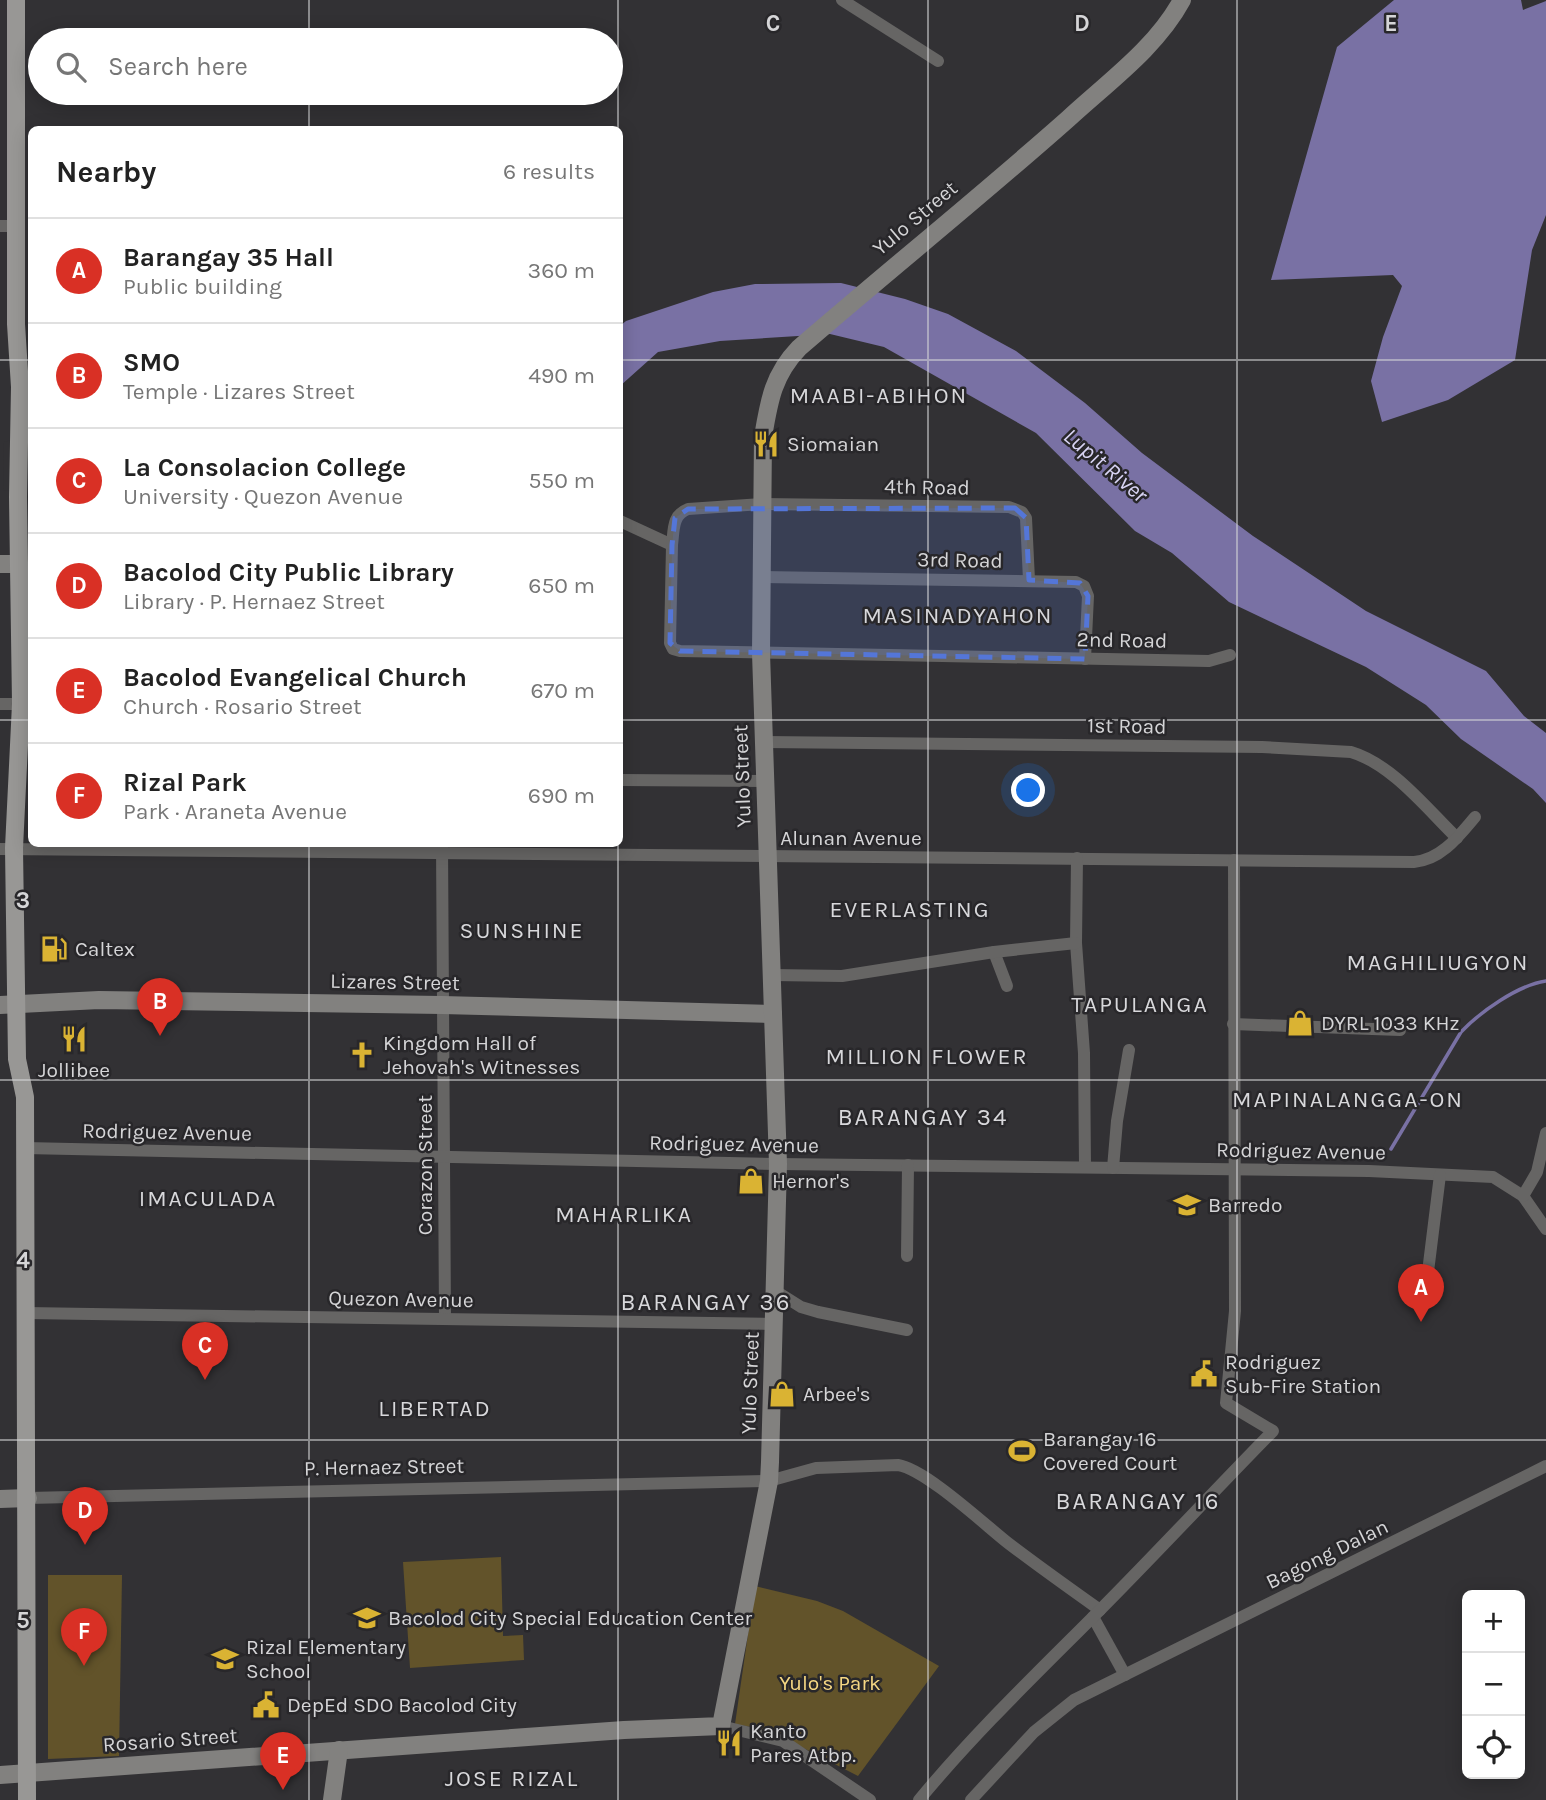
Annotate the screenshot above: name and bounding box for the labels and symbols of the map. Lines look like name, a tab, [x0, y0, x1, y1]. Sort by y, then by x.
text: C	[766, 10, 780, 37]
text: D	[1074, 10, 1090, 37]
text: E	[1384, 10, 1398, 37]
street label: Yulo Street	[868, 176, 962, 260]
district label: MAABI-ABIHON	[790, 382, 968, 409]
water label: Lupit River	[1058, 423, 1154, 509]
restaurant icon: Siomaian	[751, 429, 781, 459]
place label: Siomaian	[787, 432, 879, 456]
street label: 4th Road	[884, 474, 970, 500]
street label: 3rd Road	[917, 547, 1003, 573]
district label: MASINADYAHON	[863, 602, 1053, 629]
street label: 2nd Road	[1076, 627, 1168, 653]
street label: 1st Road	[1087, 713, 1167, 739]
street label: Yulo Street	[728, 724, 756, 828]
your location	[1011, 773, 1045, 807]
street label: Alunan Avenue	[780, 826, 922, 850]
text: 3	[16, 887, 30, 914]
district label: EVERLASTING	[829, 896, 991, 923]
district label: SUNSHINE	[459, 917, 585, 944]
fuel station icon: Caltex	[39, 934, 69, 964]
place label: Caltex	[75, 937, 135, 961]
district label: MAGHILIUGYON	[1346, 949, 1530, 976]
street label: Lizares Street	[330, 969, 460, 995]
pin: B	[137, 978, 183, 1036]
district label: TAPULANGA	[1071, 991, 1209, 1018]
shop icon: DYRL 1033 KHz	[1285, 1008, 1315, 1038]
place label: DYRL 1033 KHz	[1321, 1011, 1460, 1035]
restaurant icon: Jollibee	[59, 1024, 89, 1054]
place label: Kingdom Hall of Jehovah's Witnesses	[383, 1031, 580, 1079]
church icon: Kingdom Hall of Jehovah's Witnesses	[347, 1040, 377, 1070]
district label: MILLION FLOWER	[825, 1043, 1029, 1070]
place label: Jollibee	[38, 1058, 110, 1082]
district label: MAPINALANGGA-ON	[1232, 1086, 1464, 1113]
street label: Corazon Street	[413, 1095, 437, 1235]
district label: BARANGAY 34	[838, 1103, 1008, 1131]
street label: Rodriguez Avenue	[82, 1119, 252, 1145]
street label: Rodriguez Avenue	[649, 1131, 819, 1157]
street label: Rodriguez Avenue	[1216, 1138, 1386, 1164]
shop icon: Hernor's	[736, 1166, 766, 1196]
place label: Hernor's	[772, 1169, 850, 1193]
district label: IMACULADA	[139, 1185, 277, 1212]
school or university icon: Barredo	[1172, 1190, 1202, 1220]
place label: Barredo	[1208, 1193, 1283, 1217]
district label: MAHARLIKA	[555, 1201, 693, 1228]
text: 4	[16, 1247, 30, 1274]
pin: A	[1398, 1264, 1444, 1322]
street label: Quezon Avenue	[328, 1286, 474, 1312]
district label: BARANGAY 36	[620, 1288, 792, 1316]
pin: C	[182, 1322, 228, 1380]
street label: Yulo Street	[736, 1331, 764, 1435]
place label: Rodriguez Sub-Fire Station	[1225, 1350, 1381, 1398]
public building icon: Rodriguez Sub-Fire Station	[1189, 1359, 1219, 1389]
shop icon: Arbee's	[767, 1379, 797, 1409]
place label: Arbee's	[803, 1382, 871, 1406]
district label: LIBERTAD	[378, 1395, 492, 1422]
place label: Barangay 16 Covered Court	[1043, 1427, 1177, 1475]
sports icon: Barangay 16 Covered Court	[1007, 1436, 1037, 1466]
street label: P. Hernaez Street	[304, 1454, 464, 1480]
pin: D	[62, 1487, 108, 1545]
district label: BARANGAY 16	[1056, 1487, 1220, 1515]
street label: Bagong Dalan	[1262, 1514, 1392, 1594]
school or university icon: Bacolod City Special Education Center	[352, 1603, 382, 1633]
place label: Bacolod City Special Education Center	[388, 1606, 752, 1630]
text: 5	[16, 1607, 30, 1634]
pin: F	[61, 1608, 107, 1666]
place label: Rizal Elementary School	[246, 1635, 406, 1683]
school or university icon: Rizal Elementary School	[210, 1644, 240, 1674]
park label: Yulo's Park	[779, 1671, 881, 1695]
public building icon: DepEd SDO Bacolod City	[251, 1690, 281, 1720]
place label: DepEd SDO Bacolod City	[287, 1693, 517, 1717]
place label: Kanto Pares Atbp.	[750, 1719, 856, 1767]
street label: Rosario Street	[102, 1723, 238, 1757]
restaurant icon: Kanto Pares Atbp.	[714, 1728, 744, 1758]
pin: E	[260, 1732, 306, 1790]
district label: JOSE RIZAL	[445, 1765, 579, 1792]

